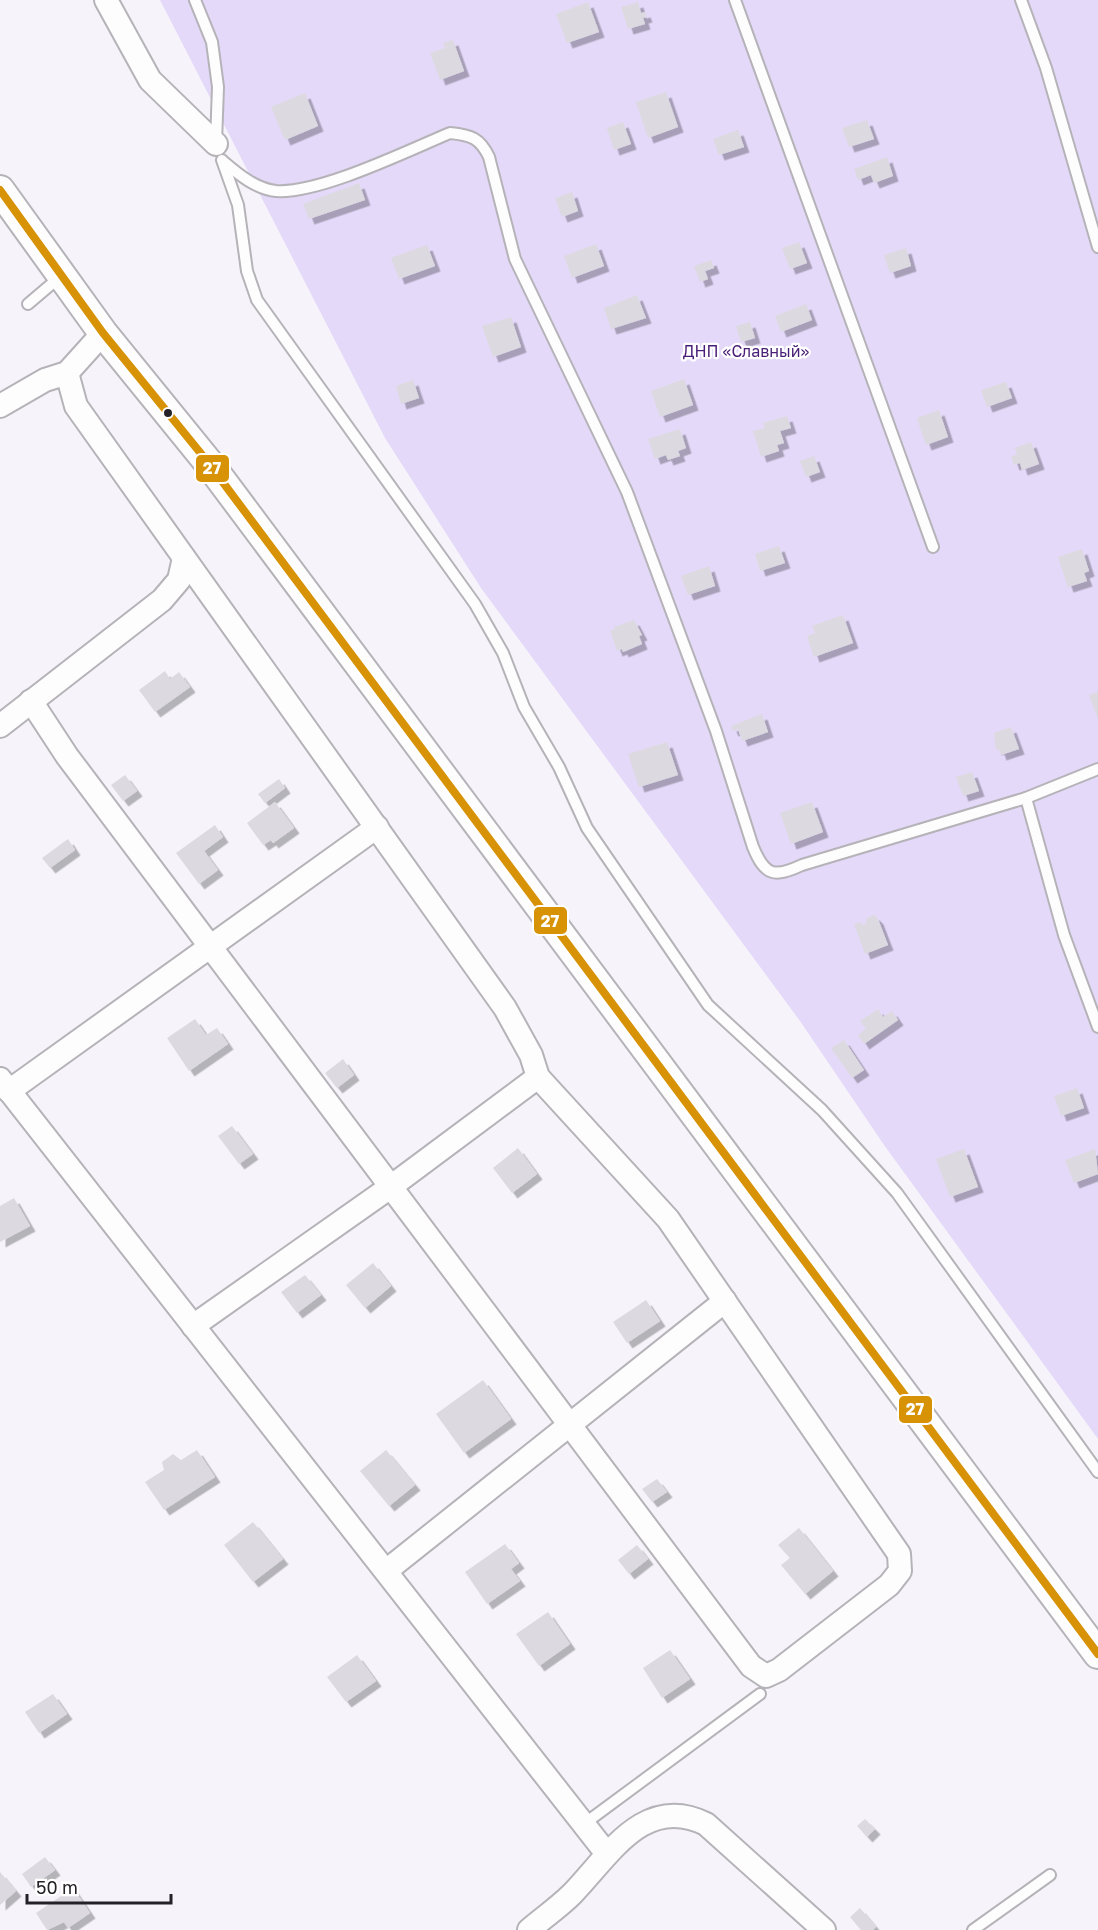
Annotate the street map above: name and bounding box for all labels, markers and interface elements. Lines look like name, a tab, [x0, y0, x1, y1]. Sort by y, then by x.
park label: ДНП «Славный»	[683, 341, 809, 361]
unlabelled marker	[162, 407, 174, 419]
line badge: 27	[195, 454, 230, 483]
text: 27	[203, 458, 222, 478]
line badge: 27	[533, 906, 568, 935]
text: 27	[541, 911, 560, 931]
line badge: 27	[898, 1395, 933, 1424]
text: 27	[906, 1399, 925, 1419]
scale bar	[27, 1867, 171, 1905]
text: 50 m	[36, 1876, 78, 1898]

